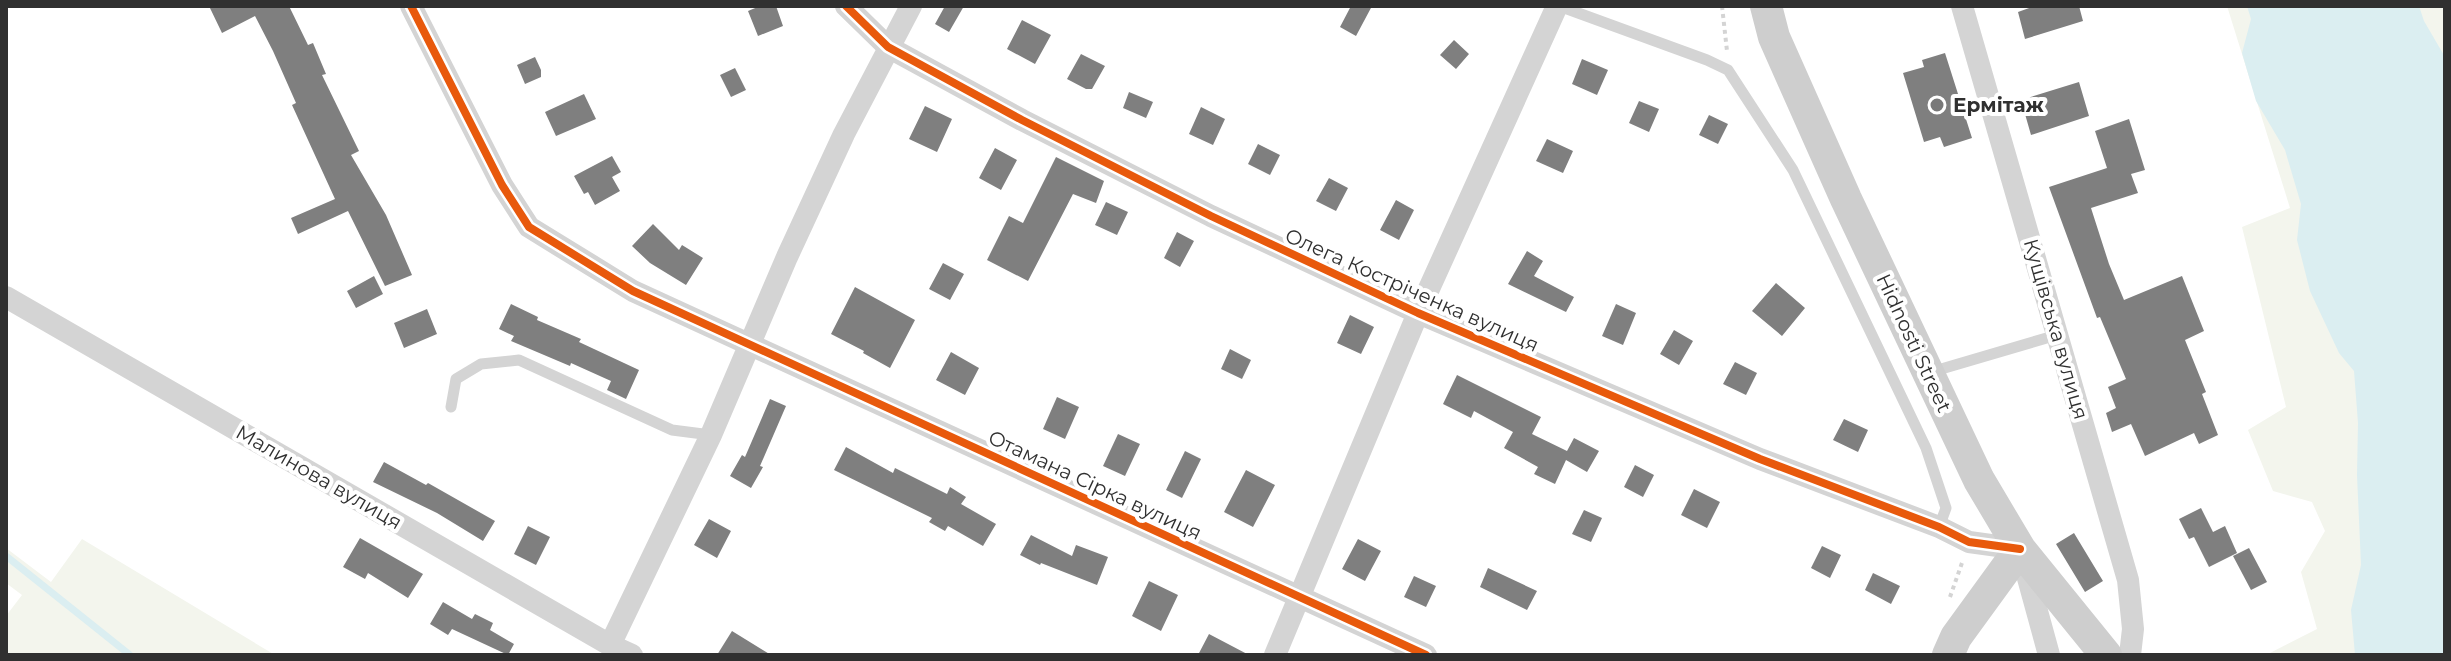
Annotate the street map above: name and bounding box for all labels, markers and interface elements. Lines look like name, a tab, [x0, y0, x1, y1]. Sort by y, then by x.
place label: Ермітаж	[1953, 93, 2045, 117]
marker: Ермітаж	[1928, 96, 1946, 114]
street label: Олега Костріченка вулиця	[1281, 223, 1543, 357]
street label: Кущівська вулиця	[2019, 236, 2093, 422]
street label: Hidnosti Street	[1871, 270, 1957, 416]
street label: Малинова вулиця	[232, 420, 406, 534]
street label: Отамана Сірка вулиця	[985, 425, 1205, 545]

